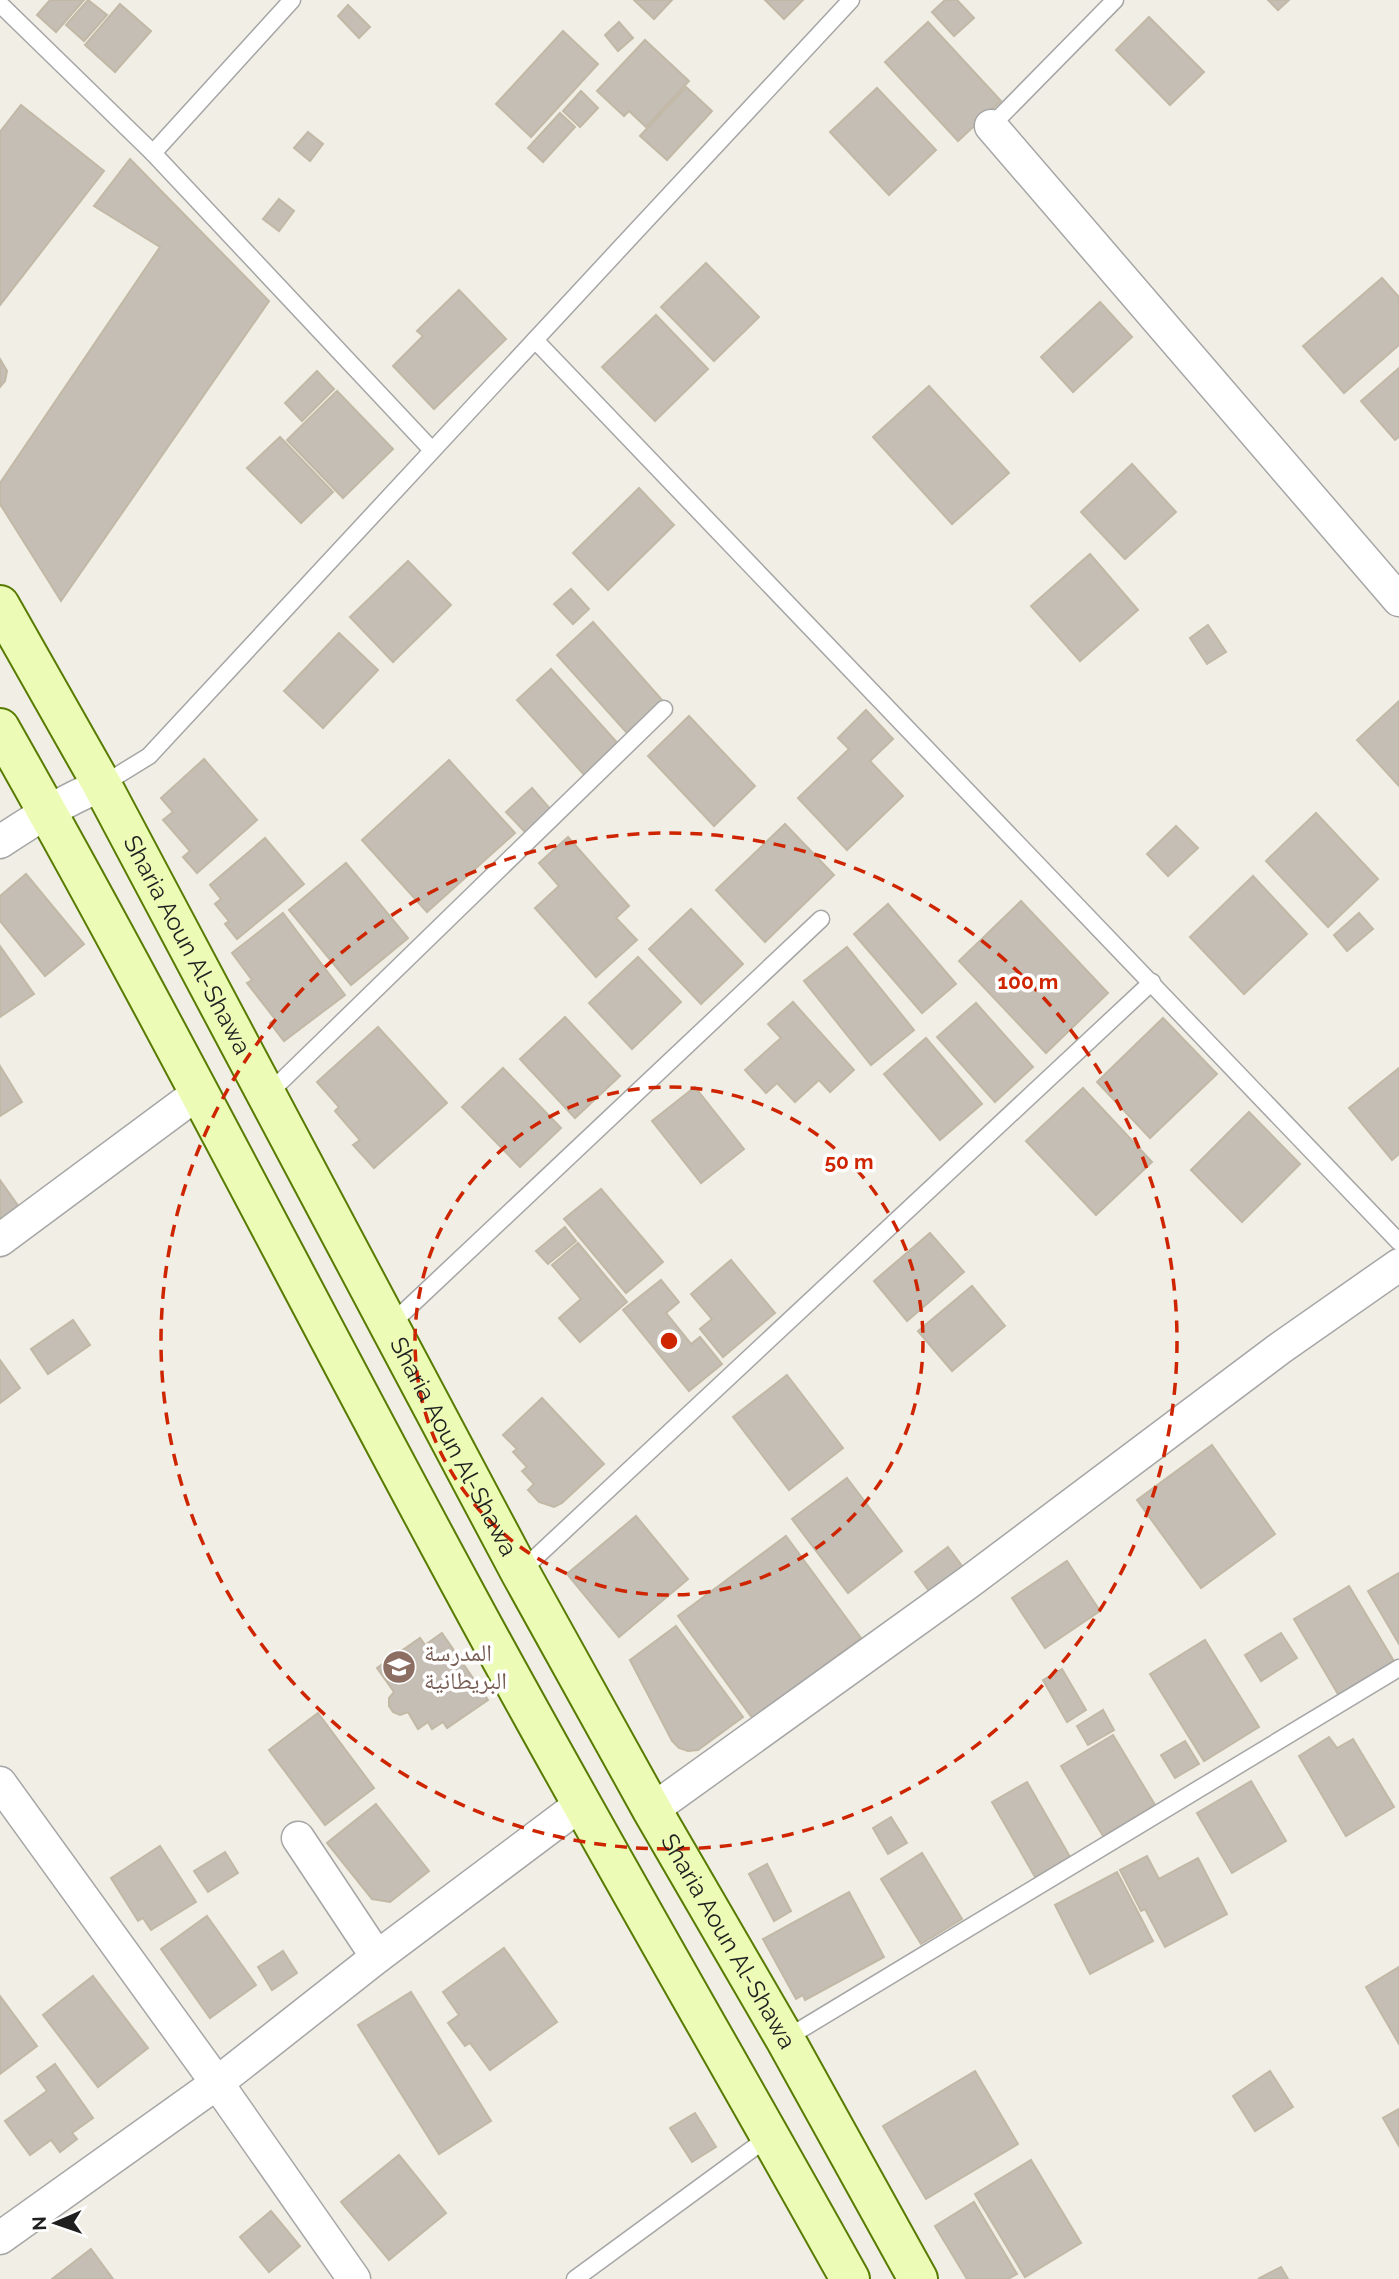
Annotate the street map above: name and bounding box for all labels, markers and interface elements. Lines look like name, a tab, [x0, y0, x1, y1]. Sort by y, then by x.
street label: Sharia Aoun Al-Shawa	[117, 830, 257, 1059]
text: 100 m	[998, 969, 1058, 994]
text: 50 m	[824, 1149, 874, 1174]
centre of rings	[657, 1329, 681, 1353]
street label: Sharia Aoun Al-Shawa	[384, 1332, 524, 1561]
place label: المدرسة البريطانية	[424, 1638, 507, 1695]
school or university icon: المدرسة البريطانية	[380, 1648, 418, 1686]
street label: Sharia Aoun Al-Shawa	[655, 1828, 802, 2054]
north arrow	[21, 2188, 91, 2258]
text: N	[28, 2216, 50, 2231]

